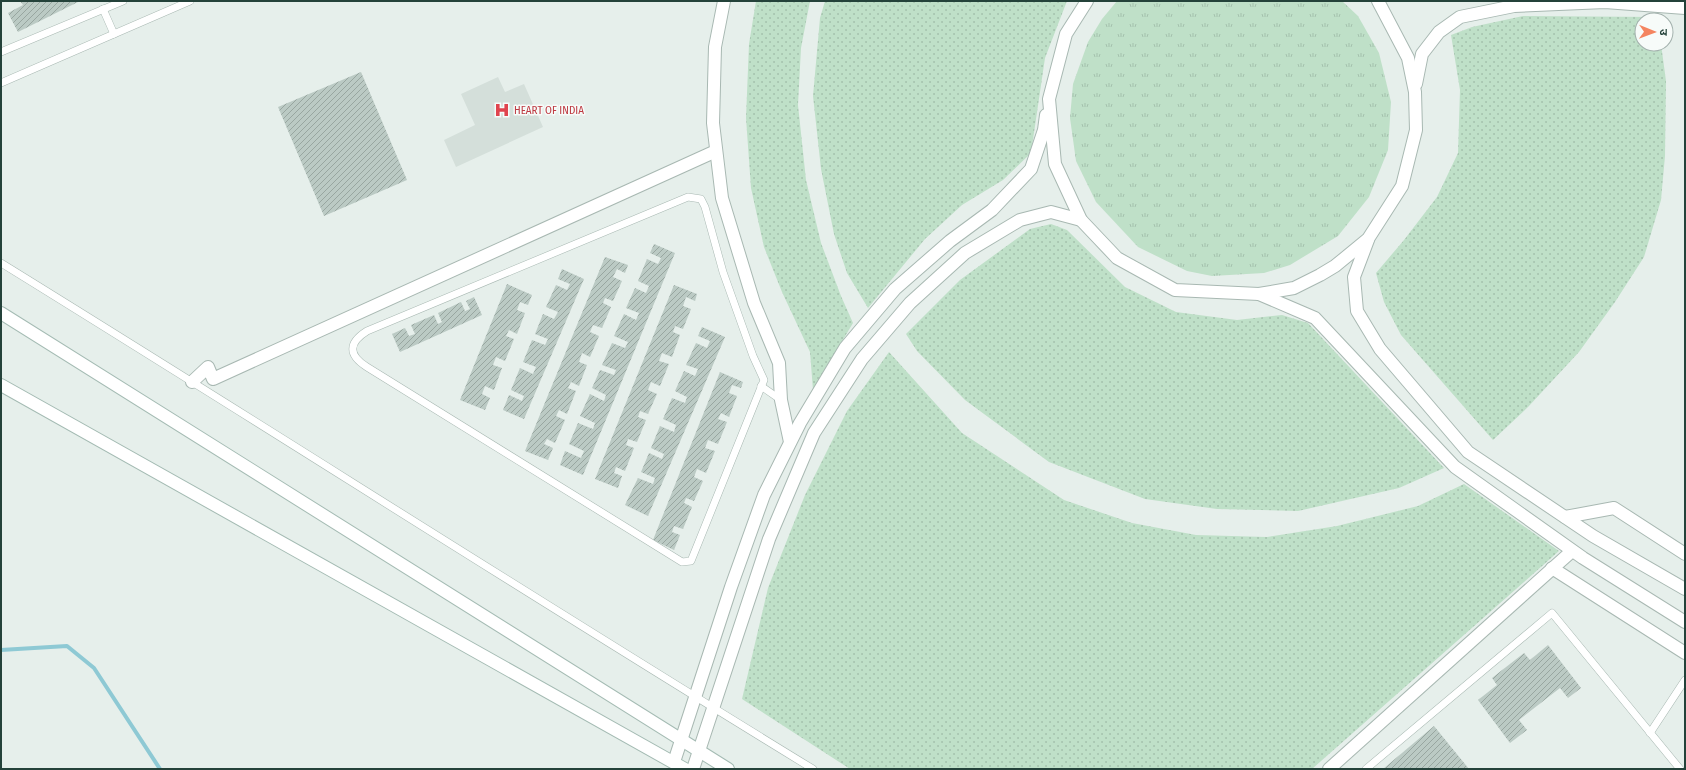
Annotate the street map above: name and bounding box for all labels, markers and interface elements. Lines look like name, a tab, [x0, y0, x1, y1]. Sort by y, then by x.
north arrow	[1634, 12, 1674, 52]
text: उ	[1657, 29, 1670, 36]
hospital icon: HEART OF INDIA	[493, 101, 511, 119]
place label: HEART OF INDIA	[514, 104, 584, 117]

